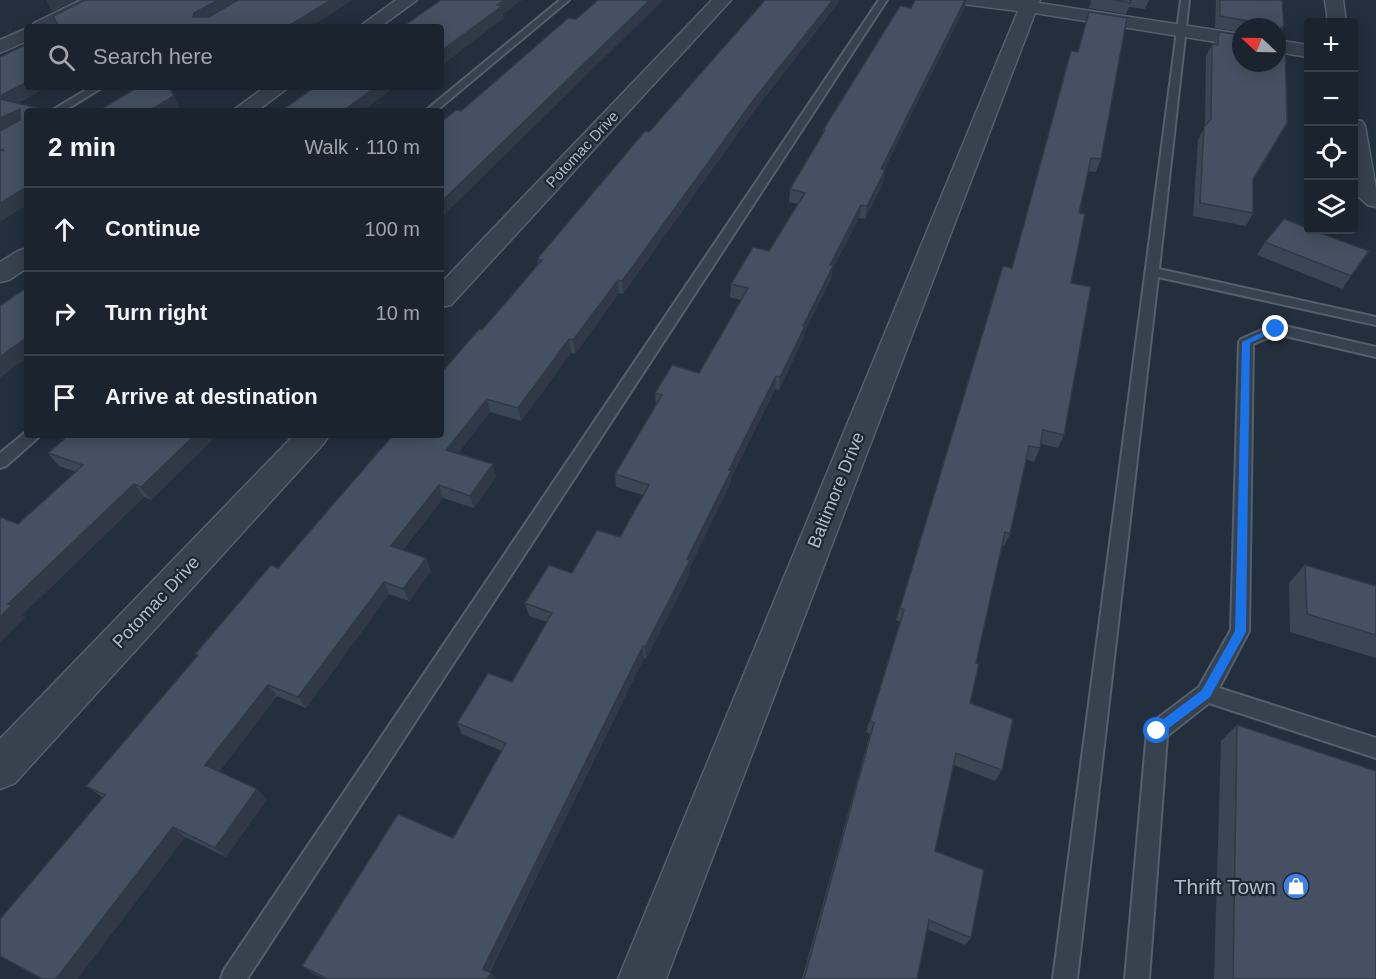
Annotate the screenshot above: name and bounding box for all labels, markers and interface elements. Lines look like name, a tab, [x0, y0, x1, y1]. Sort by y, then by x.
north arrow	[1232, 18, 1286, 72]
map controls	[1304, 18, 1358, 234]
button: +	[1304, 18, 1358, 72]
search box	[24, 24, 444, 90]
icon: search	[45, 41, 78, 74]
text: Search here	[93, 44, 213, 69]
button: −	[1304, 72, 1358, 126]
street label: Potomac Drive	[542, 107, 622, 191]
button: locate	[1304, 126, 1358, 180]
text: 2 min	[48, 132, 116, 162]
text: Walk · 110 m	[304, 136, 420, 158]
button: layers	[1304, 180, 1358, 234]
icon: ahead	[48, 213, 81, 246]
text: Continue	[105, 216, 200, 241]
text: 100 m	[364, 218, 420, 240]
icon: right	[48, 297, 81, 330]
text: Turn right	[105, 300, 207, 325]
text: 10 m	[376, 302, 420, 324]
route end	[1262, 315, 1288, 341]
icon: arrive	[48, 381, 81, 414]
text: Arrive at destination	[105, 384, 318, 409]
street label: Baltimore Drive	[804, 429, 868, 551]
street label: Potomac Drive	[108, 552, 204, 652]
route start	[1143, 717, 1169, 743]
shop icon: Thrift Town	[1281, 871, 1311, 901]
place label: Thrift Town	[1174, 875, 1276, 898]

